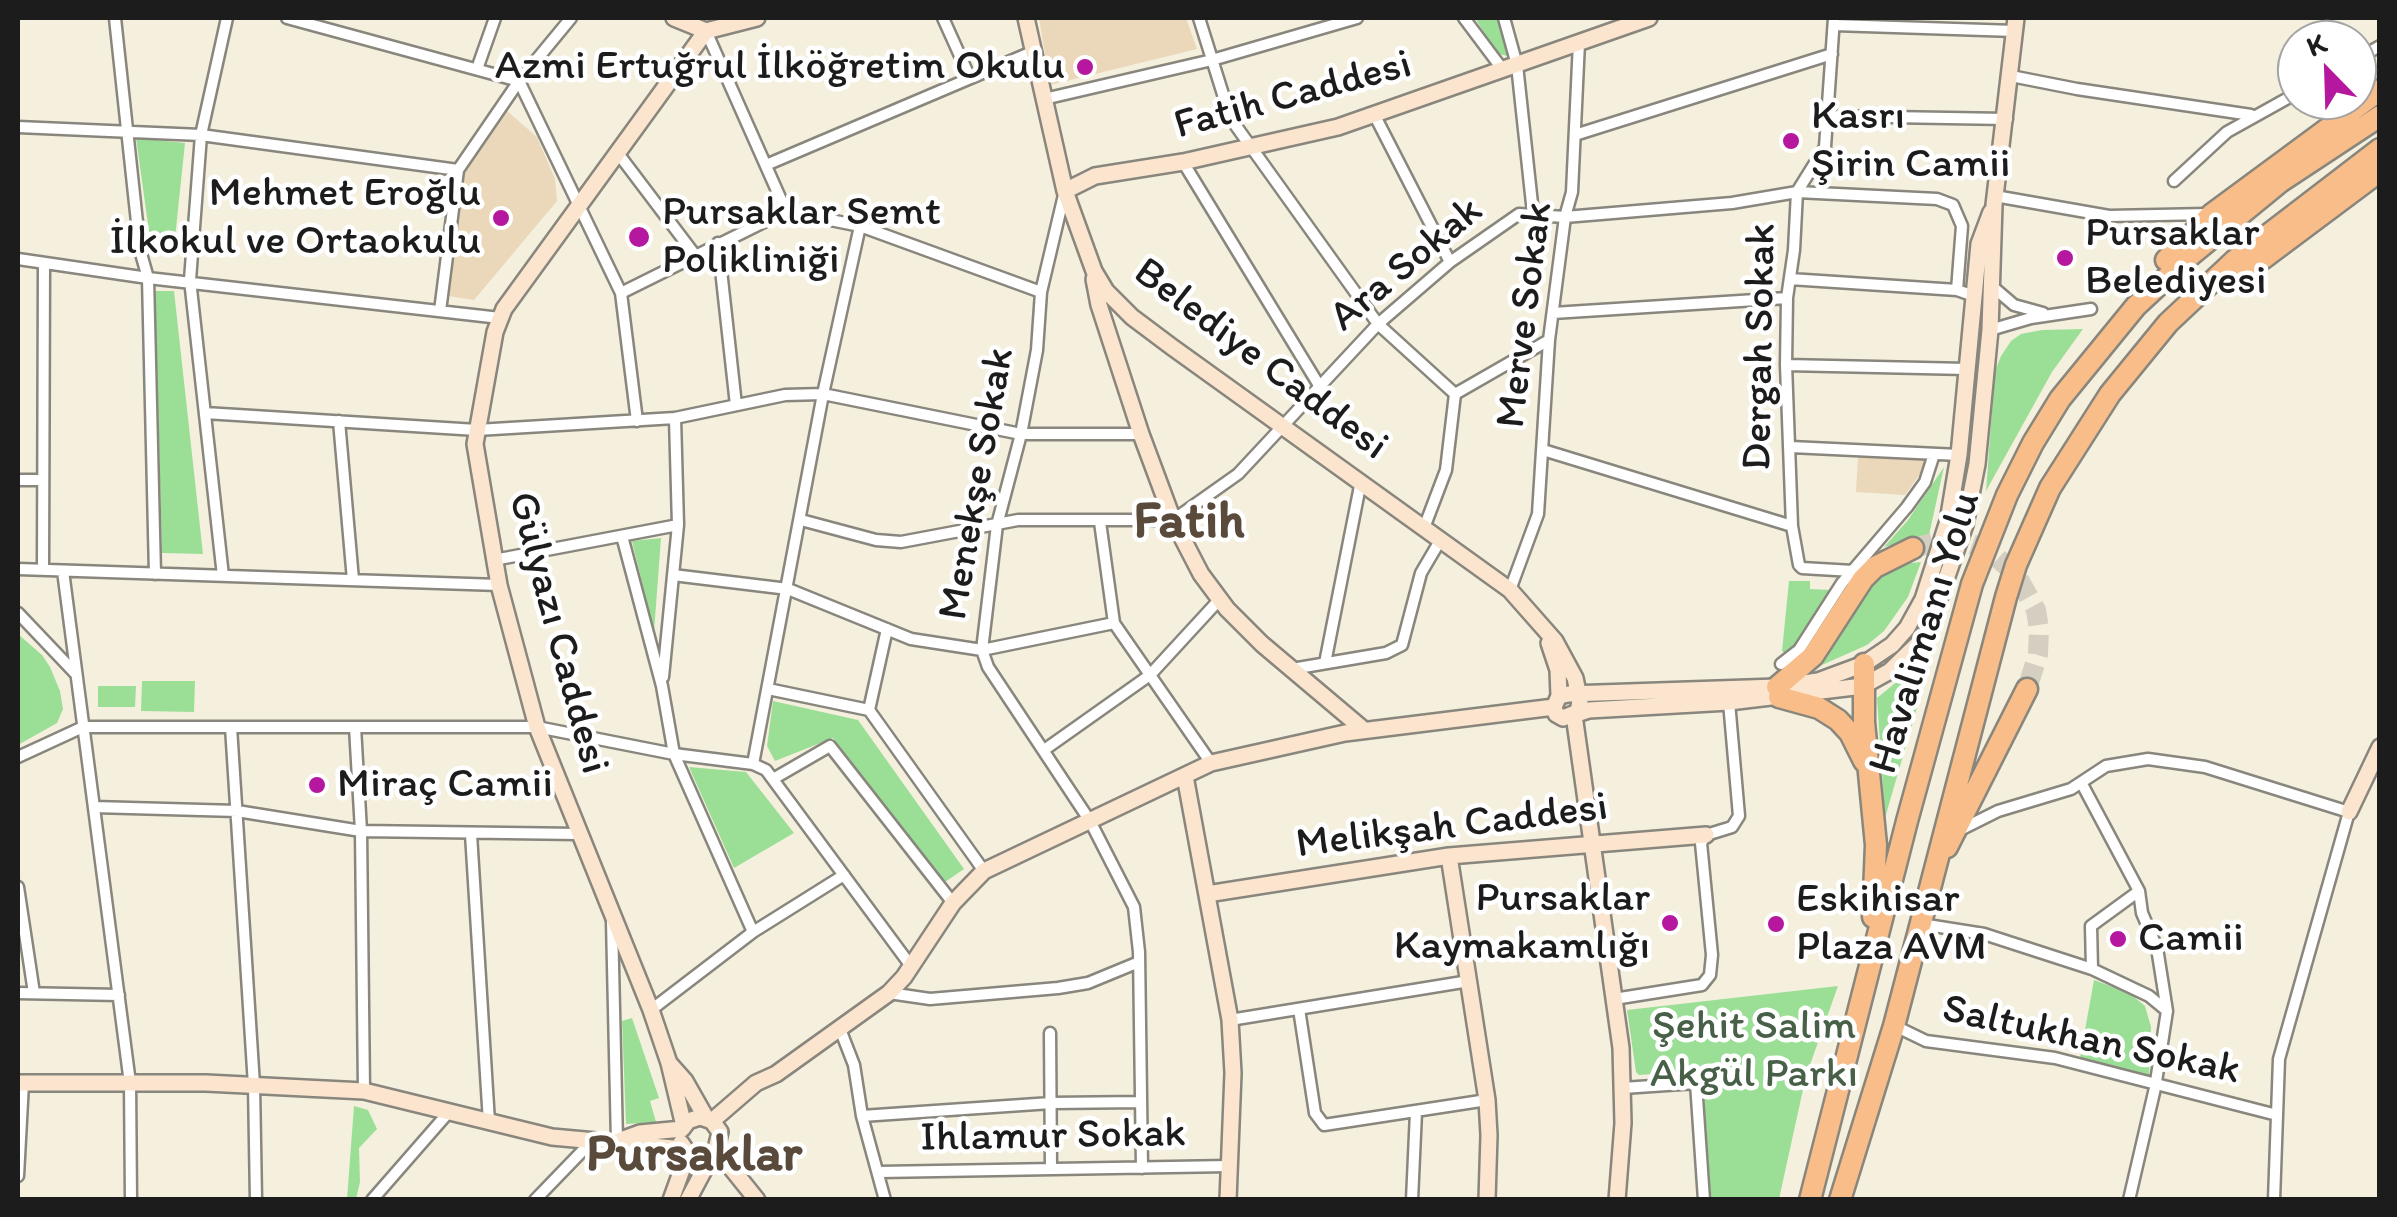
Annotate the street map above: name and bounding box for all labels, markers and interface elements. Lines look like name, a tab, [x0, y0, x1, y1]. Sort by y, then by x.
north arrow	[2277, 20, 2377, 120]
text: K	[2301, 25, 2331, 63]
street label: Fatih Caddesi	[1169, 40, 1417, 152]
place label: Azmi Ertuğrul İlköğretim Okulu	[495, 42, 1065, 92]
marker: Azmi Ertuğrul İlköğretim Okulu	[1074, 56, 1096, 78]
place label: Kasrı Şirin Camii	[1811, 92, 2010, 190]
marker: Kasrı Şirin Camii	[1780, 130, 1802, 152]
place label: Mehmet Eroğlu İlkokul ve Ortaokulu	[109, 169, 481, 268]
street label: Ara Sokak	[1320, 187, 1494, 343]
place label: Pursaklar Semt Polikliniği	[662, 188, 941, 286]
street label: Merve Sokak	[1487, 199, 1565, 431]
marker: Mehmet Eroğlu İlkokul ve Ortaokulu	[490, 207, 512, 229]
place label: Pursaklar Belediyesi	[2085, 209, 2266, 308]
street label: Dergah Sokak	[1734, 223, 1788, 471]
marker: Pursaklar Semt Polikliniği	[626, 224, 652, 250]
marker: Pursaklar Belediyesi	[2054, 247, 2076, 269]
street label: Belediye Caddesi	[1123, 248, 1397, 472]
street label: Menekşe Sokak	[929, 344, 1027, 624]
street label: Havalimanı Yolu	[1859, 486, 1993, 780]
street label: Gülyazı Caddesi	[495, 487, 619, 779]
district label: Fatih	[1133, 493, 1245, 555]
place label: Miraç Camii	[337, 760, 553, 810]
marker: Miraç Camii	[306, 774, 328, 796]
street label: Melikşah Caddesi	[1293, 783, 1611, 871]
place label: Pursaklar Kaymakamlığı	[1394, 874, 1650, 972]
place label: Eskihisar Plaza AVM	[1796, 875, 1987, 974]
marker: Pursaklar Kaymakamlığı	[1659, 912, 1681, 934]
marker: Eskihisar Plaza AVM	[1765, 913, 1787, 935]
place label: Camii	[2138, 914, 2244, 964]
marker: Camii	[2107, 928, 2129, 950]
street label: Saltukhan Sokak	[1938, 985, 2244, 1097]
park label: Şehit Salim Akgül Parkı	[1650, 1002, 1858, 1100]
street label: Ihlamur Sokak	[920, 1109, 1186, 1165]
district label: Pursaklar	[586, 1126, 802, 1188]

